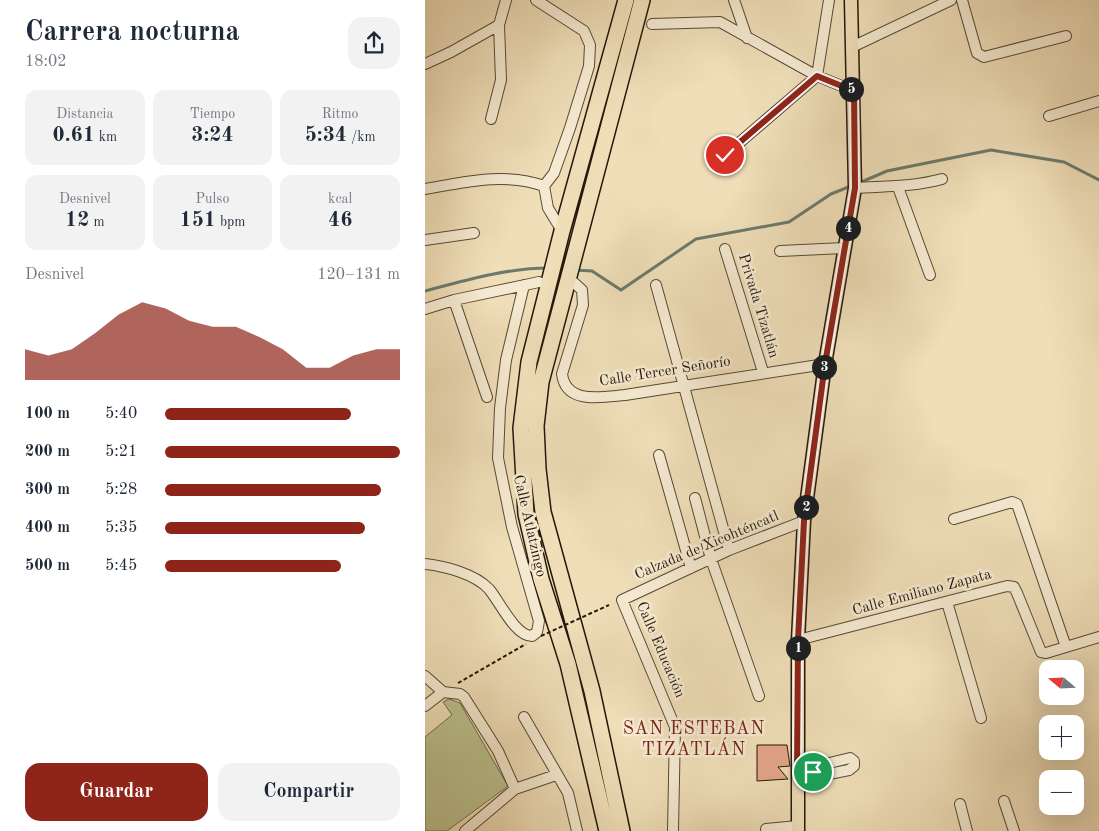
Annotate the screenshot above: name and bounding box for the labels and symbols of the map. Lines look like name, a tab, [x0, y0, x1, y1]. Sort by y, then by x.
pin: 5	[839, 76, 863, 102]
pin	[704, 134, 746, 176]
pin: 4	[835, 216, 861, 240]
street label: Privada Tizatlán	[735, 252, 781, 360]
street label: Calle Tercer Señorío	[598, 354, 732, 390]
pin: 3	[811, 354, 837, 380]
street label: Calle Atlatzingo	[510, 473, 548, 579]
pin: 2	[793, 494, 819, 520]
street label: Calzada de Xicohténcatl	[633, 509, 781, 583]
street label: Calle Emiliano Zapata	[851, 567, 994, 619]
street label: Calle Educación	[633, 600, 687, 700]
pin: 1	[785, 636, 811, 660]
north arrow	[1039, 660, 1084, 705]
district label: SAN ESTEBAN TIZATLÁN	[623, 720, 765, 759]
pin	[792, 751, 834, 793]

